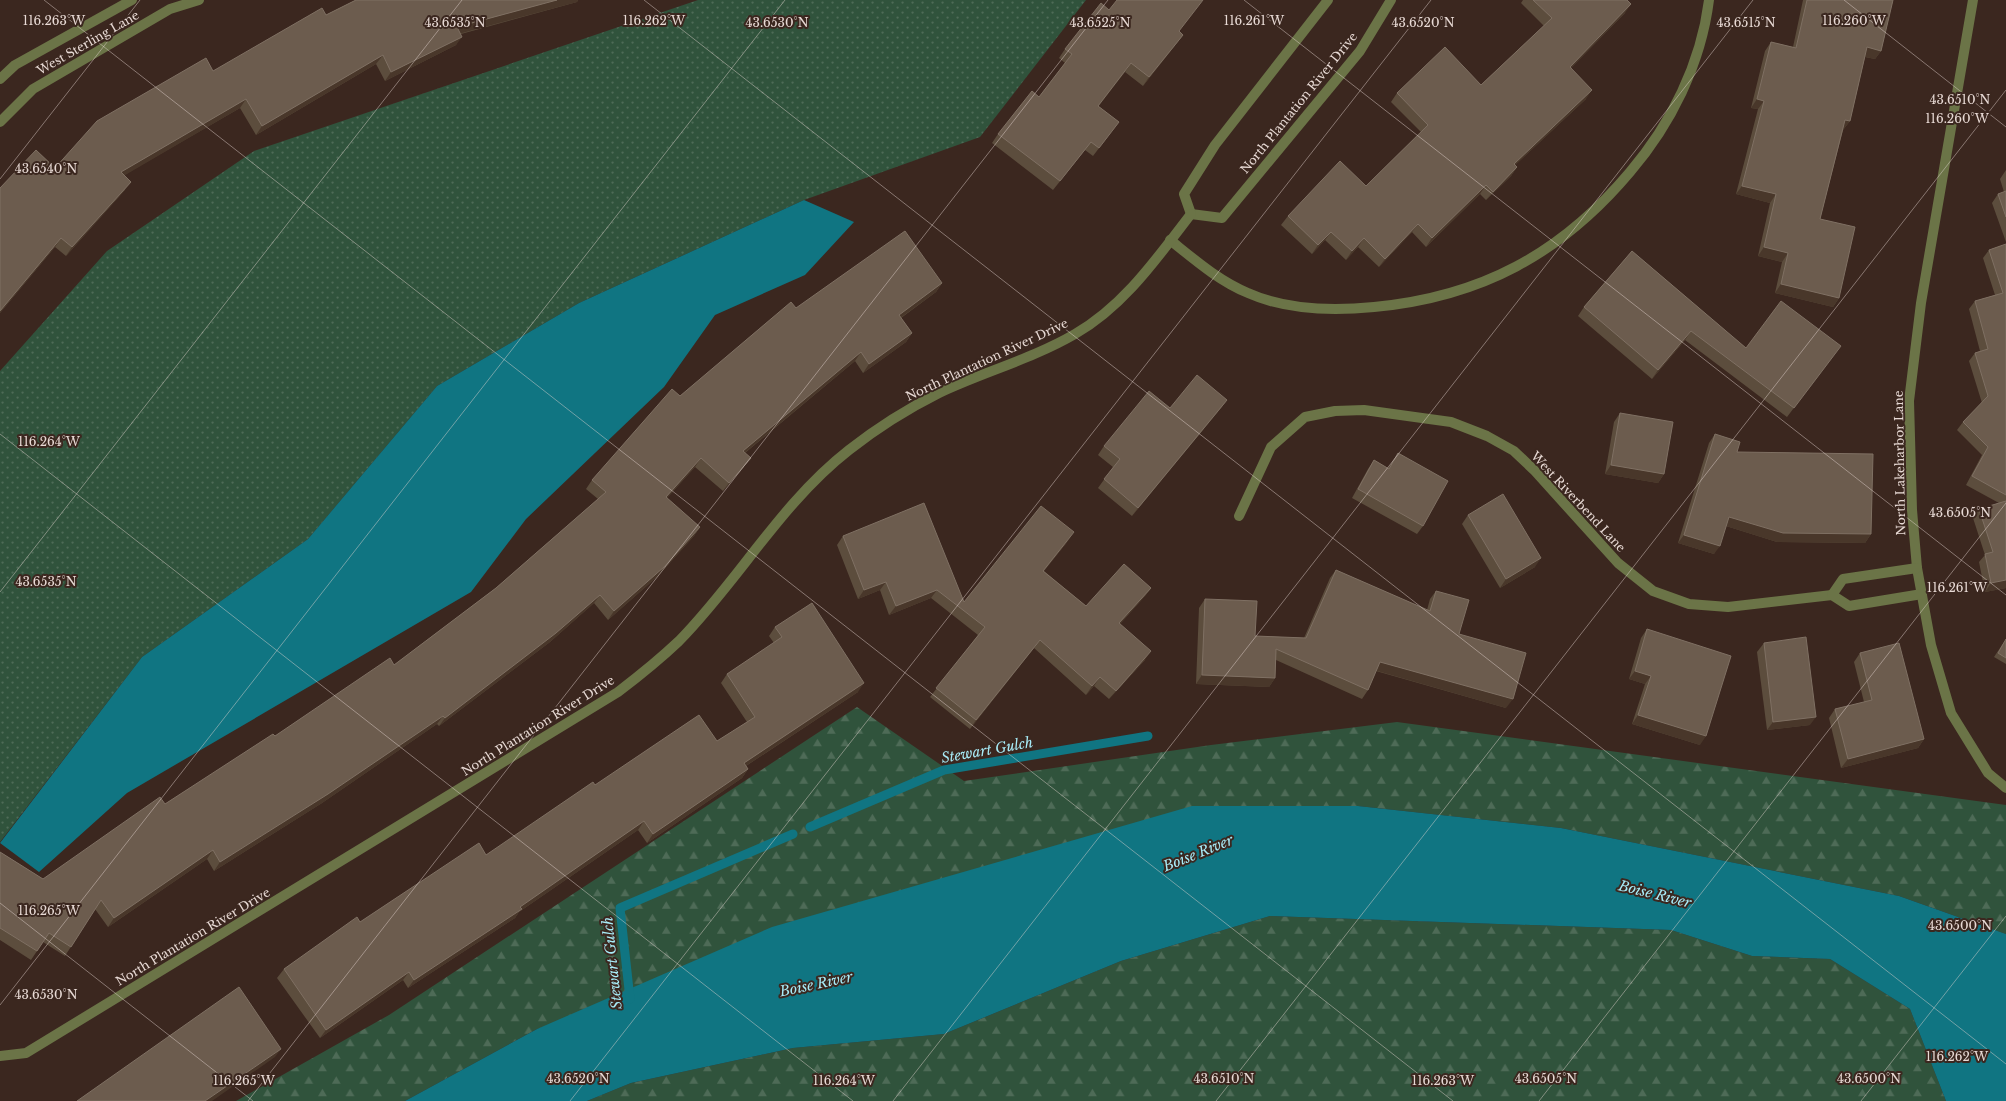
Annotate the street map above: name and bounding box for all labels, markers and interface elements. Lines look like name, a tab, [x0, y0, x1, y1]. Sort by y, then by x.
street label: West Sterling Lane	[33, 7, 142, 78]
text: 116.263°W	[23, 13, 86, 28]
text: 116.262°W	[623, 13, 686, 28]
text: 116.261°W	[1224, 13, 1285, 28]
text: 116.260°W	[1822, 13, 1887, 28]
text: 43.6535°N	[424, 15, 486, 30]
text: 43.6530°N	[746, 15, 809, 30]
text: 43.6525°N	[1069, 15, 1131, 30]
text: 43.6520°N	[1392, 15, 1455, 30]
text: 43.6515°N	[1716, 15, 1776, 30]
street label: North Plantation River Drive	[1237, 29, 1360, 176]
text: 43.6510°N	[1930, 92, 1991, 107]
text: 116.260°W	[1925, 111, 1990, 126]
text: 43.6540°N	[15, 161, 77, 176]
street label: North Plantation River Drive	[903, 315, 1070, 404]
street label: North Lakeharbor Lane	[1891, 390, 1908, 536]
text: 116.264°W	[18, 434, 81, 449]
street label: West Riverbend Lane	[1527, 448, 1629, 555]
text: 43.6505°N	[1929, 505, 1991, 520]
text: 43.6535°N	[15, 574, 77, 589]
text: 116.261°W	[1927, 580, 1988, 595]
street label: North Plantation River Drive	[459, 672, 617, 779]
water label: Stewart Gulch	[940, 733, 1034, 767]
water label: Boise River	[1159, 831, 1236, 876]
water label: Boise River	[1616, 876, 1694, 912]
street label: North Plantation River Drive	[113, 884, 273, 989]
text: 116.265°W	[18, 903, 81, 918]
water label: Stewart Gulch	[598, 916, 626, 1010]
text: 43.6500°N	[1928, 918, 1992, 933]
water label: Boise River	[777, 967, 855, 1001]
text: 43.6530°N	[15, 987, 78, 1002]
text: 116.262°W	[1926, 1049, 1989, 1064]
text: 43.6520°N	[547, 1071, 610, 1086]
text: 43.6510°N	[1194, 1071, 1255, 1086]
text: 43.6505°N	[1515, 1071, 1577, 1086]
text: 43.6500°N	[1837, 1071, 1901, 1086]
text: 116.265°W	[213, 1073, 276, 1088]
text: 116.264°W	[813, 1073, 876, 1088]
text: 116.263°W	[1412, 1073, 1475, 1088]

